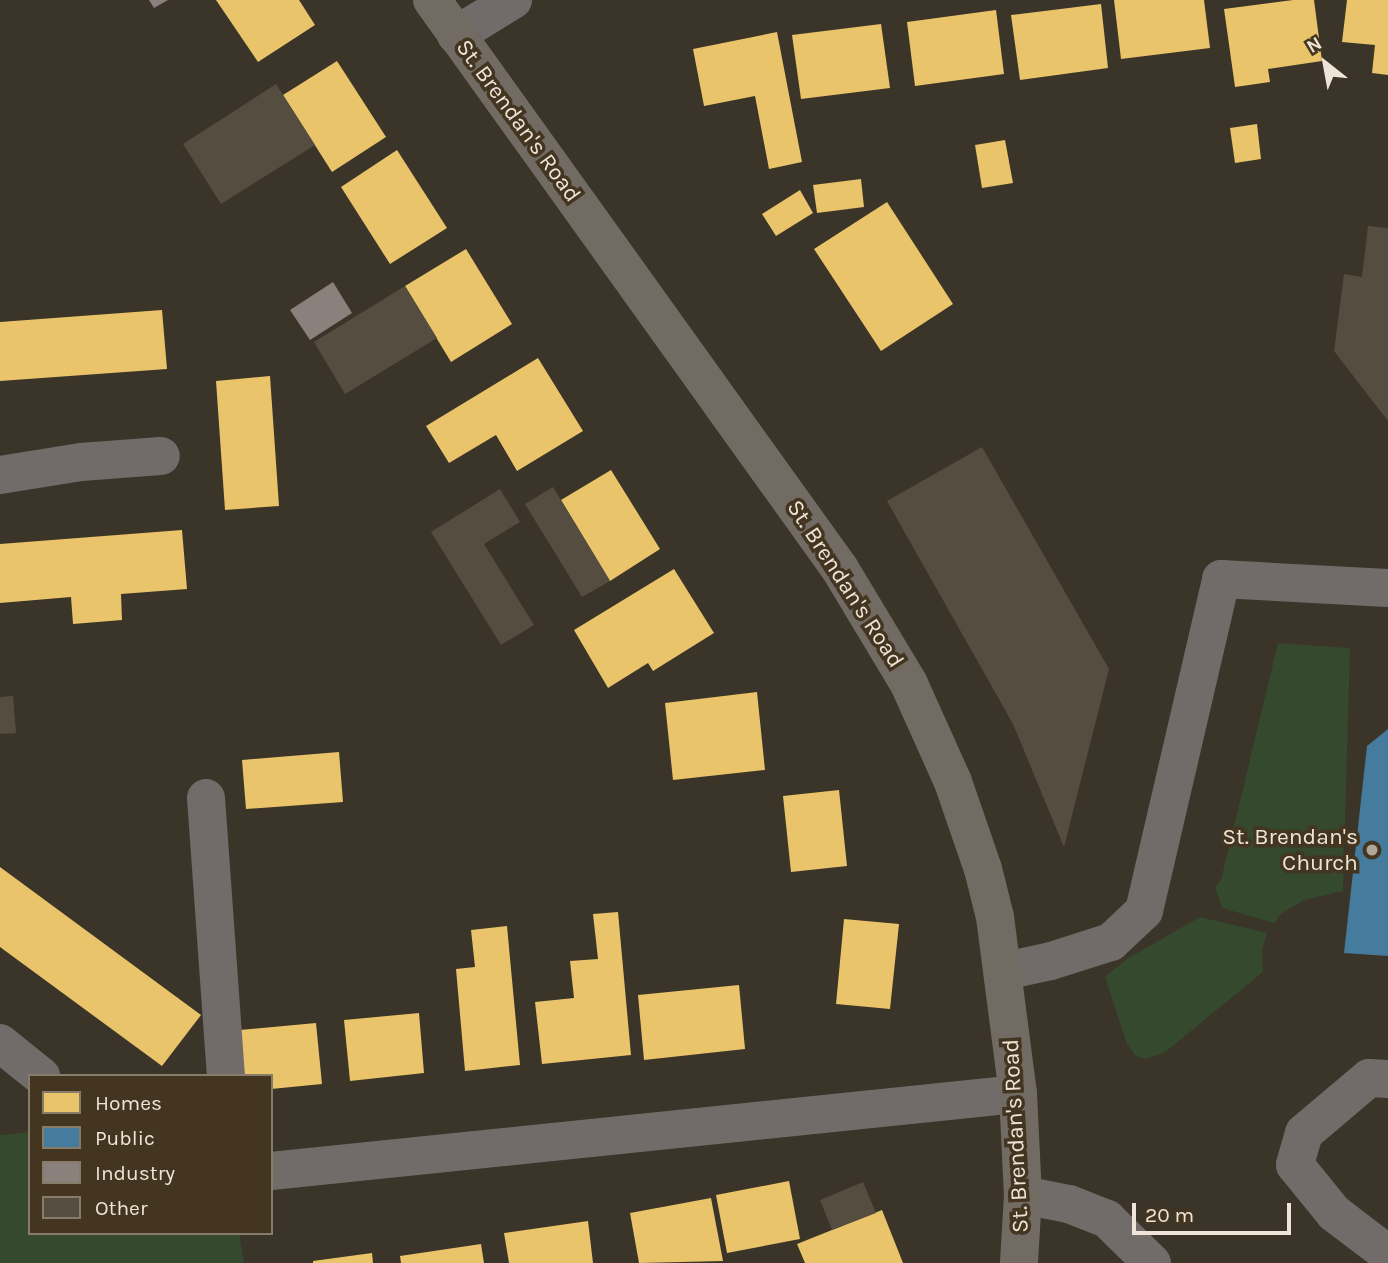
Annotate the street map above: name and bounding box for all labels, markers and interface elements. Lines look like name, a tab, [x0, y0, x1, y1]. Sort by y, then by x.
north arrow	[1290, 28, 1360, 98]
text: N	[1303, 32, 1326, 58]
street label: St. Brendan's Road	[450, 34, 586, 208]
street label: St. Brendan's Road	[781, 495, 909, 673]
place label: St. Brendan's Church	[1222, 823, 1358, 877]
marker: St. Brendan's Church	[1364, 842, 1380, 858]
street label: St. Brendan's Road	[997, 1038, 1035, 1234]
legend	[28, 1074, 273, 1235]
text: Homes	[95, 1091, 162, 1115]
text: Public	[95, 1126, 155, 1150]
text: Industry	[95, 1161, 175, 1185]
scale bar	[1136, 1190, 1295, 1234]
text: Other	[95, 1196, 148, 1220]
text: 20 m	[1145, 1203, 1194, 1227]

